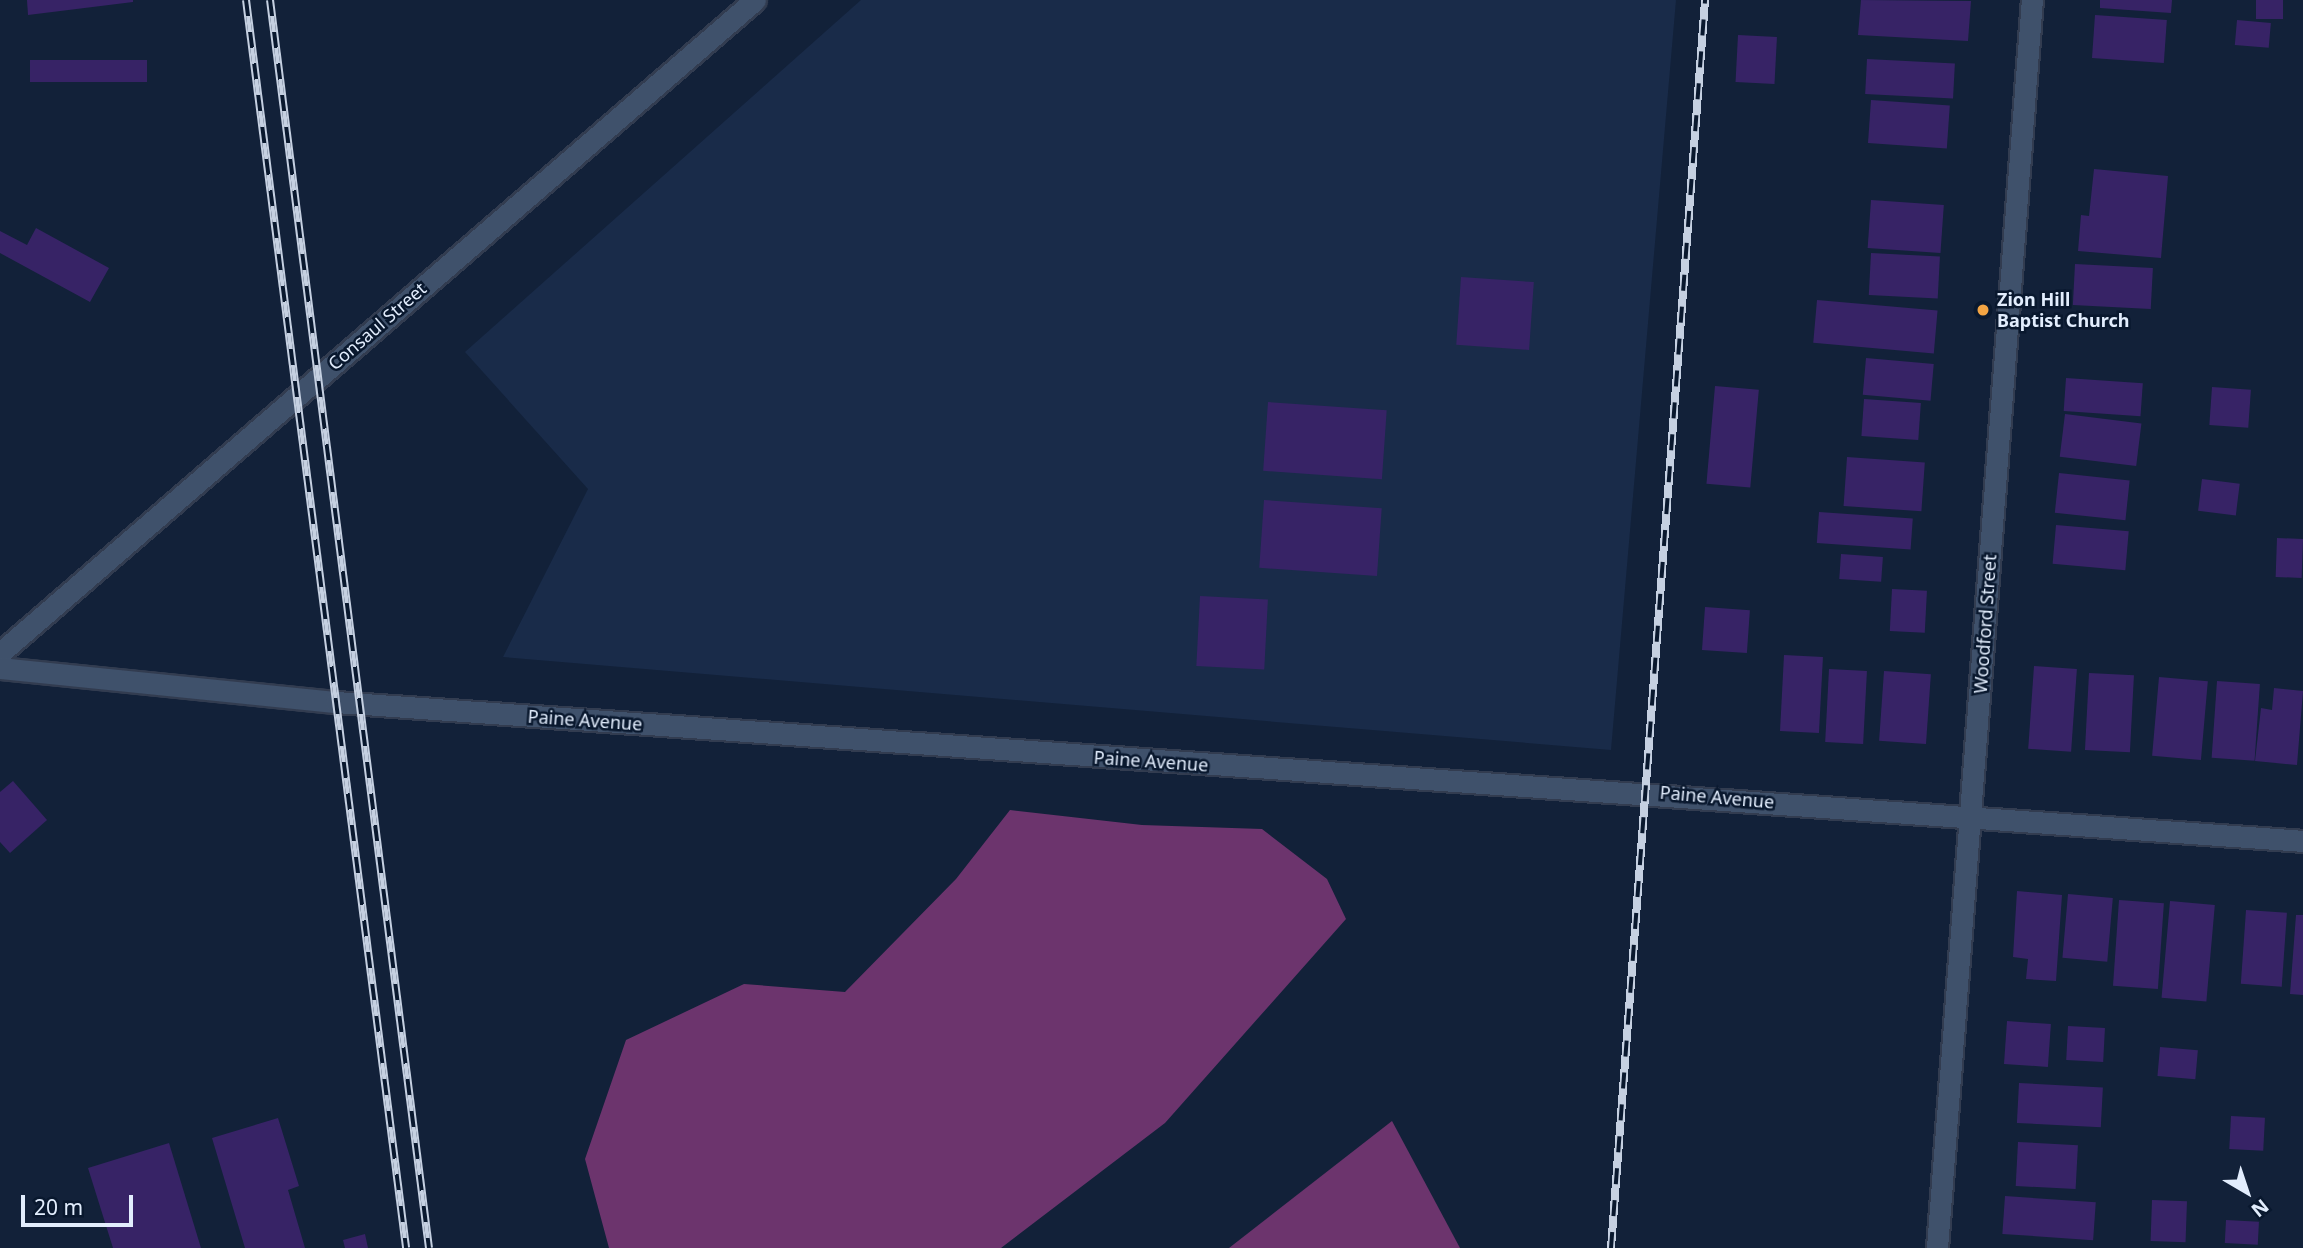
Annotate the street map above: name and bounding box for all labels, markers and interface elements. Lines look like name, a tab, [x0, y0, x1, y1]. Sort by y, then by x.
street label: Consaul Street	[324, 278, 430, 374]
place label: Zion Hill Baptist Church	[1997, 289, 2129, 332]
marker: Zion Hill Baptist Church	[1975, 302, 1991, 318]
street label: Woodford Street	[1969, 554, 2001, 694]
street label: Paine Avenue	[527, 705, 643, 735]
street label: Paine Avenue	[1093, 746, 1209, 776]
street label: Paine Avenue	[1659, 781, 1775, 813]
north arrow	[2212, 1157, 2282, 1227]
scale bar	[24, 1182, 136, 1226]
text: 20 m	[34, 1193, 83, 1221]
text: N	[2246, 1193, 2274, 1223]

